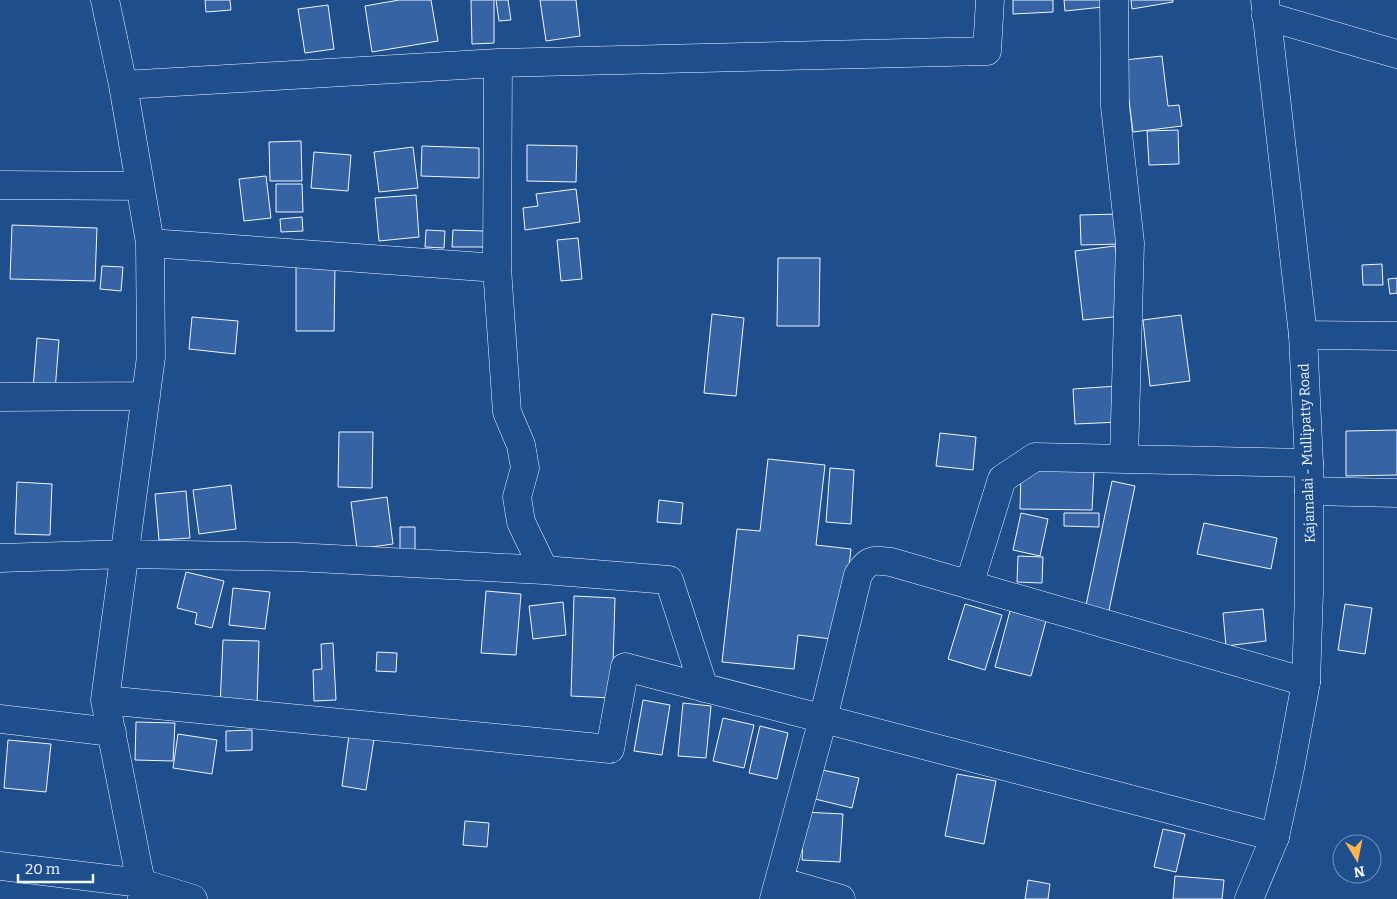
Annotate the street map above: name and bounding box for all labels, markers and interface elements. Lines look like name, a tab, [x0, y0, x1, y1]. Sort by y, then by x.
street label: Kajamalai - Mullipatty Road	[1295, 363, 1319, 543]
north arrow	[1332, 834, 1382, 884]
scale bar	[18, 852, 92, 884]
text: 20 m	[25, 860, 61, 878]
text: N	[1352, 862, 1366, 881]

